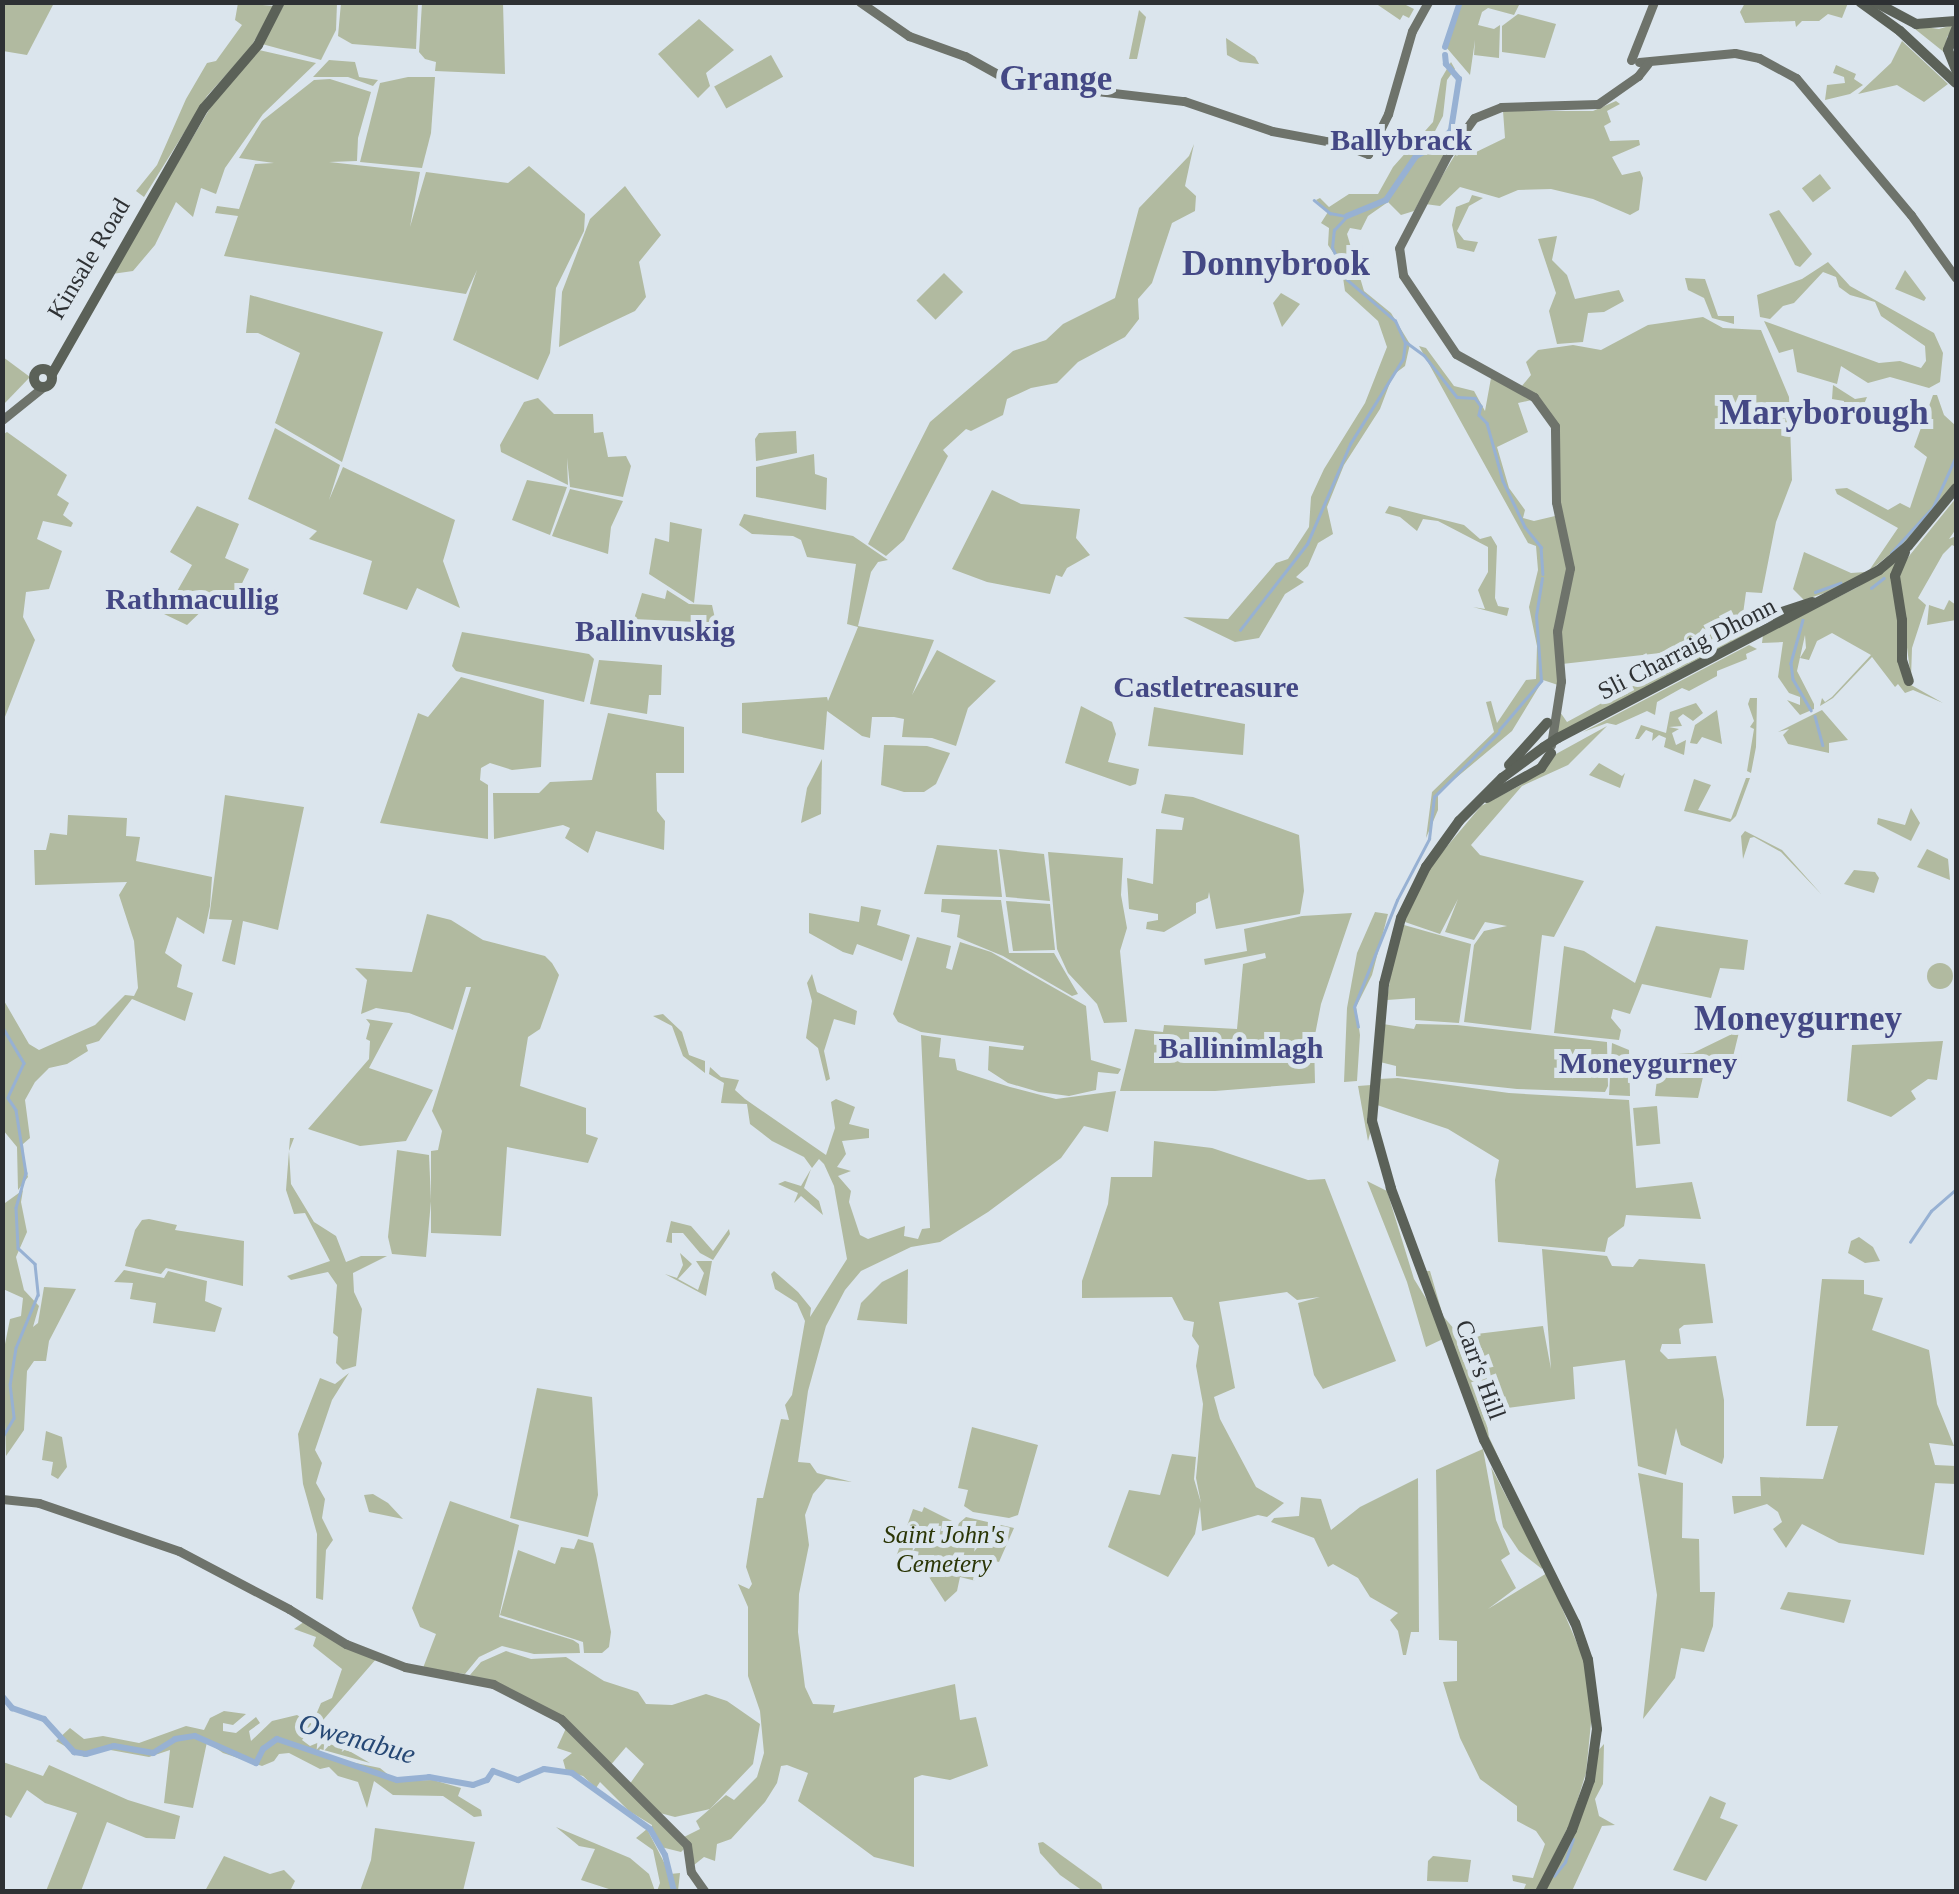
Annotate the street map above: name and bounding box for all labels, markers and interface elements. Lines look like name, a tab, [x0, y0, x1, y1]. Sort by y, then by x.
district label: Grange	[1000, 58, 1112, 100]
district label: Ballybrack	[1330, 122, 1472, 158]
street label: Kinsale Road	[41, 193, 137, 325]
district label: Donnybrook	[1182, 243, 1370, 285]
district label: Maryborough	[1719, 392, 1929, 434]
district label: Rathmacullig	[105, 581, 279, 617]
street label: Sli Charraig Dhonn	[1593, 591, 1781, 707]
district label: Ballinvuskig	[575, 613, 735, 649]
district label: Castletreasure	[1113, 669, 1299, 705]
district label: Moneygurney	[1694, 998, 1902, 1040]
district label: Ballinimlagh	[1158, 1030, 1324, 1066]
district label: Moneygurney	[1559, 1045, 1737, 1081]
street label: Carr's Hill	[1448, 1316, 1512, 1424]
park label: Saint John's Cemetery	[883, 1521, 1005, 1580]
water label: Owenabue	[295, 1706, 419, 1772]

